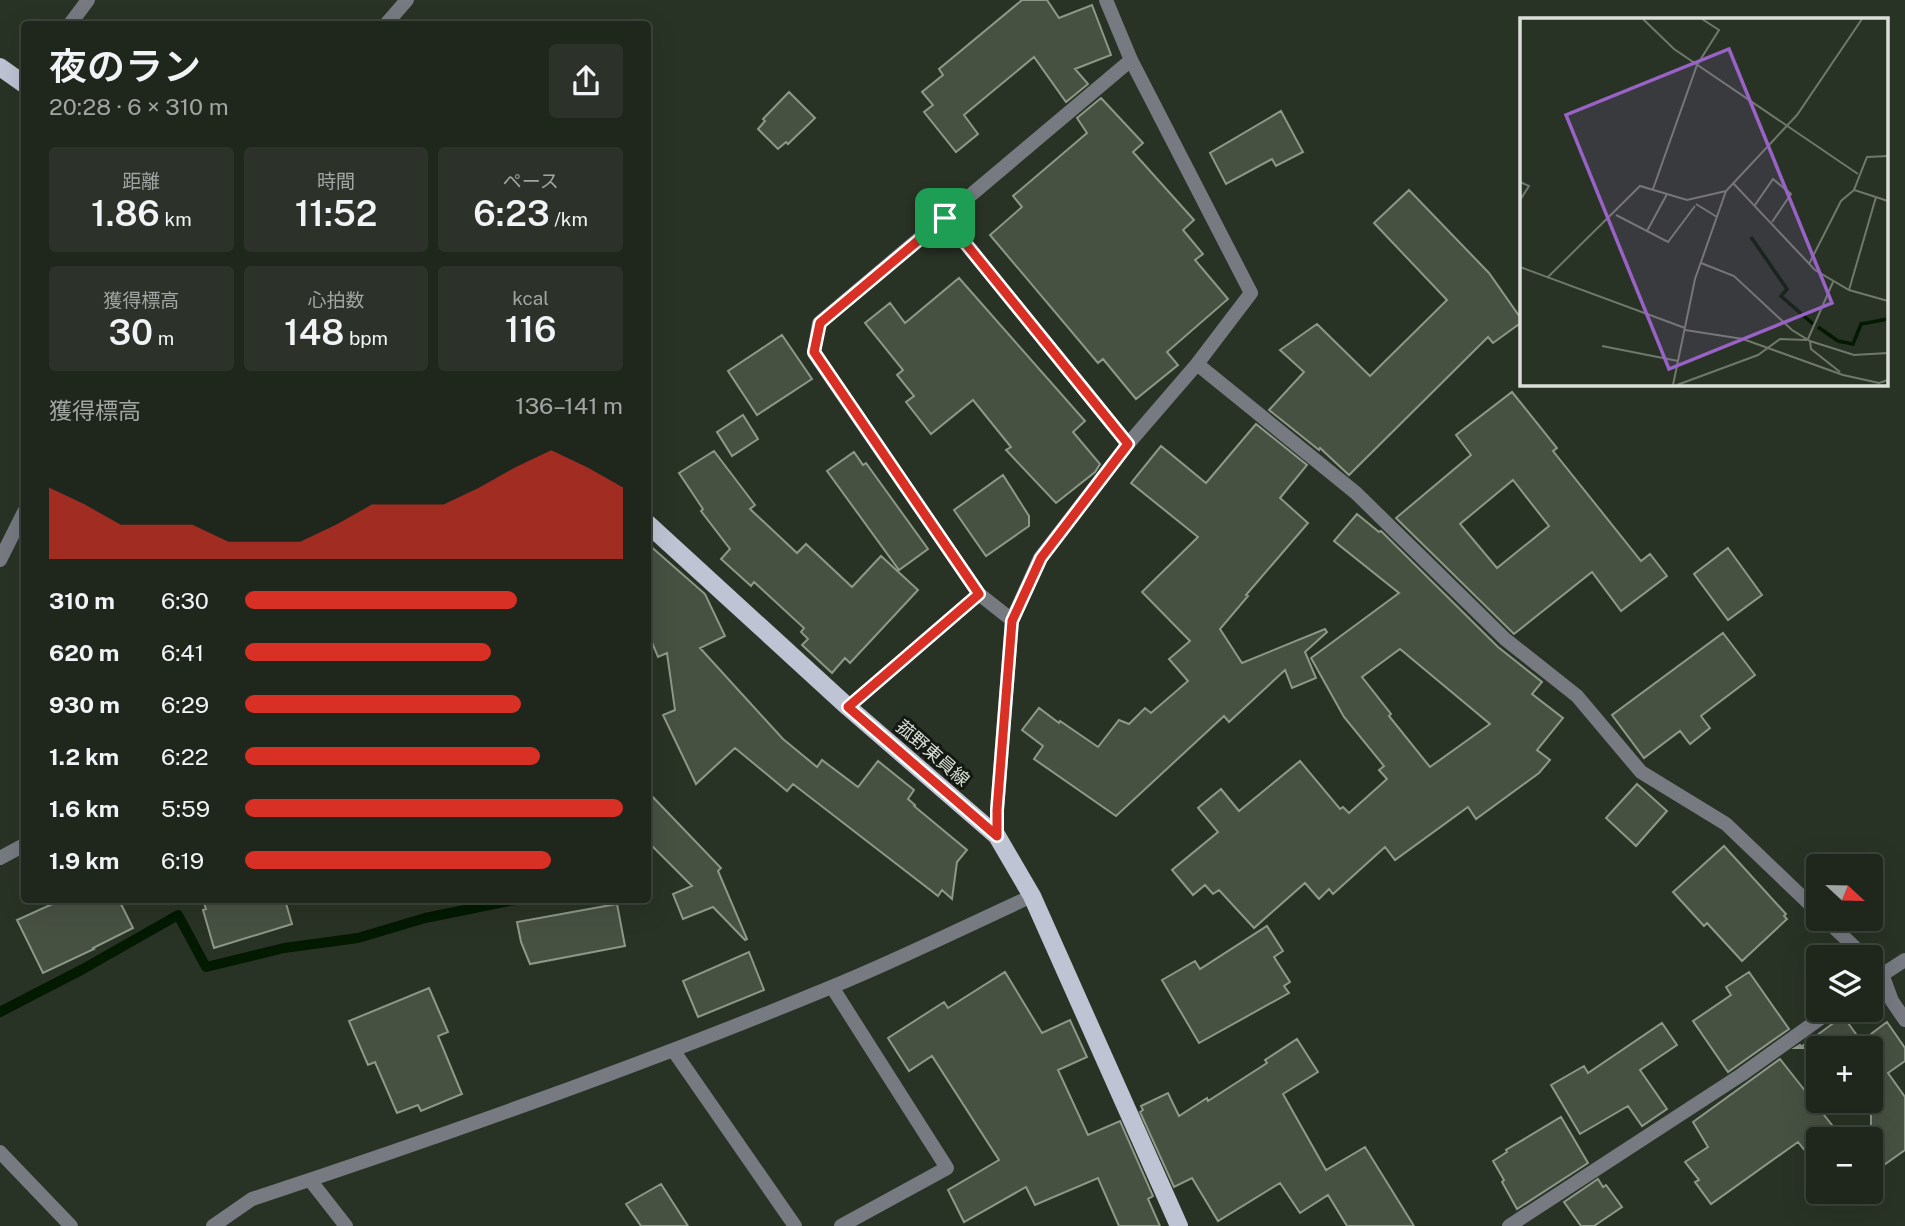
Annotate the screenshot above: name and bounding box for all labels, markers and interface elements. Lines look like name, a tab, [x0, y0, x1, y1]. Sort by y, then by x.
inset map	[1520, 18, 1888, 385]
text: 夜のラン	[49, 44, 201, 89]
button: share	[549, 44, 623, 118]
text: 20:28 · 6 × 310 m	[49, 93, 229, 120]
text: 距離	[122, 170, 160, 192]
text: 時間	[317, 170, 355, 192]
text: ペース	[503, 170, 559, 192]
pin	[915, 188, 975, 248]
text: 1.86	[91, 193, 160, 234]
text: 11:52	[295, 193, 377, 234]
text: 6:23	[473, 193, 550, 234]
icon: arrive	[926, 199, 964, 237]
text: km	[160, 208, 192, 230]
text: /km	[550, 208, 588, 230]
text: kcal	[512, 287, 549, 309]
text: 獲得標高	[103, 289, 179, 311]
text: 心拍数	[307, 289, 365, 311]
text: 116	[505, 309, 557, 350]
text: 30	[109, 312, 153, 353]
text: 148	[284, 312, 344, 353]
text: m	[153, 327, 174, 349]
text: bpm	[344, 327, 388, 349]
text: 136–141 m	[515, 392, 623, 419]
text: 獲得標高	[49, 397, 141, 424]
text: 310 m	[49, 587, 115, 614]
text: 6:30	[161, 587, 209, 614]
text: 620 m	[49, 639, 119, 666]
text: 6:41	[161, 639, 204, 666]
text: 930 m	[49, 691, 120, 718]
text: 6:29	[161, 691, 209, 718]
street label: 菰野東員線	[892, 716, 974, 790]
text: 1.2 km	[49, 743, 119, 770]
text: 6:22	[161, 743, 208, 770]
text: 1.6 km	[49, 795, 119, 822]
text: 5:59	[161, 795, 210, 822]
text: 1.9 km	[49, 847, 119, 874]
text: 6:19	[161, 847, 204, 874]
north arrow	[1806, 854, 1883, 931]
map controls	[1806, 854, 1883, 1204]
button: layers	[1806, 945, 1883, 1022]
button: +	[1806, 1036, 1883, 1113]
button: −	[1806, 1127, 1883, 1204]

